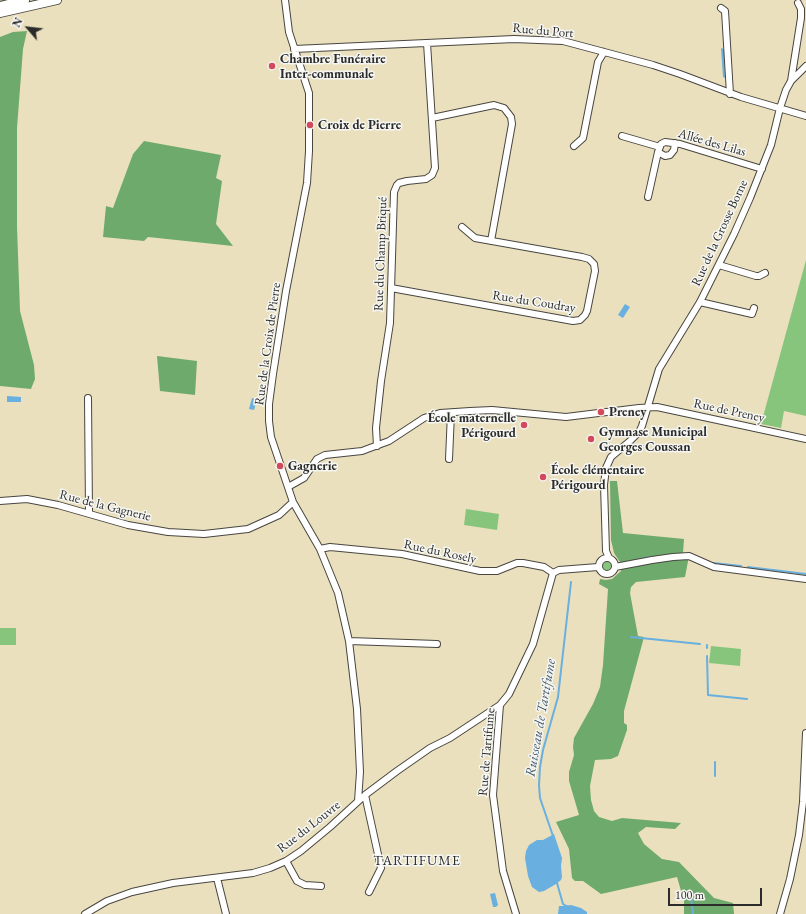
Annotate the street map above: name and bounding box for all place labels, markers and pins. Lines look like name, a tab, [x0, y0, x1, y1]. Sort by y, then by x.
place label: Chambre Funéraire Inter-communale	[280, 51, 386, 82]
marker: Chambre Funéraire Inter-communale	[267, 61, 277, 71]
place label: Croix de Pierre	[318, 117, 401, 133]
marker: Croix de Pierre	[305, 120, 315, 130]
place label: Preney	[609, 404, 647, 420]
marker: Preney	[596, 407, 606, 417]
place label: École maternelle Périgourd	[428, 410, 516, 441]
marker: École maternelle Périgourd	[519, 420, 529, 430]
place label: Gymnase Municipal Georges Coussan	[599, 424, 707, 455]
marker: Gymnase Municipal Georges Coussan	[586, 434, 596, 444]
place label: Gagnerie	[288, 458, 337, 474]
marker: Gagnerie	[275, 461, 285, 471]
place label: École élémentaire Périgourd	[551, 462, 644, 493]
marker: École élémentaire Périgourd	[538, 472, 548, 482]

